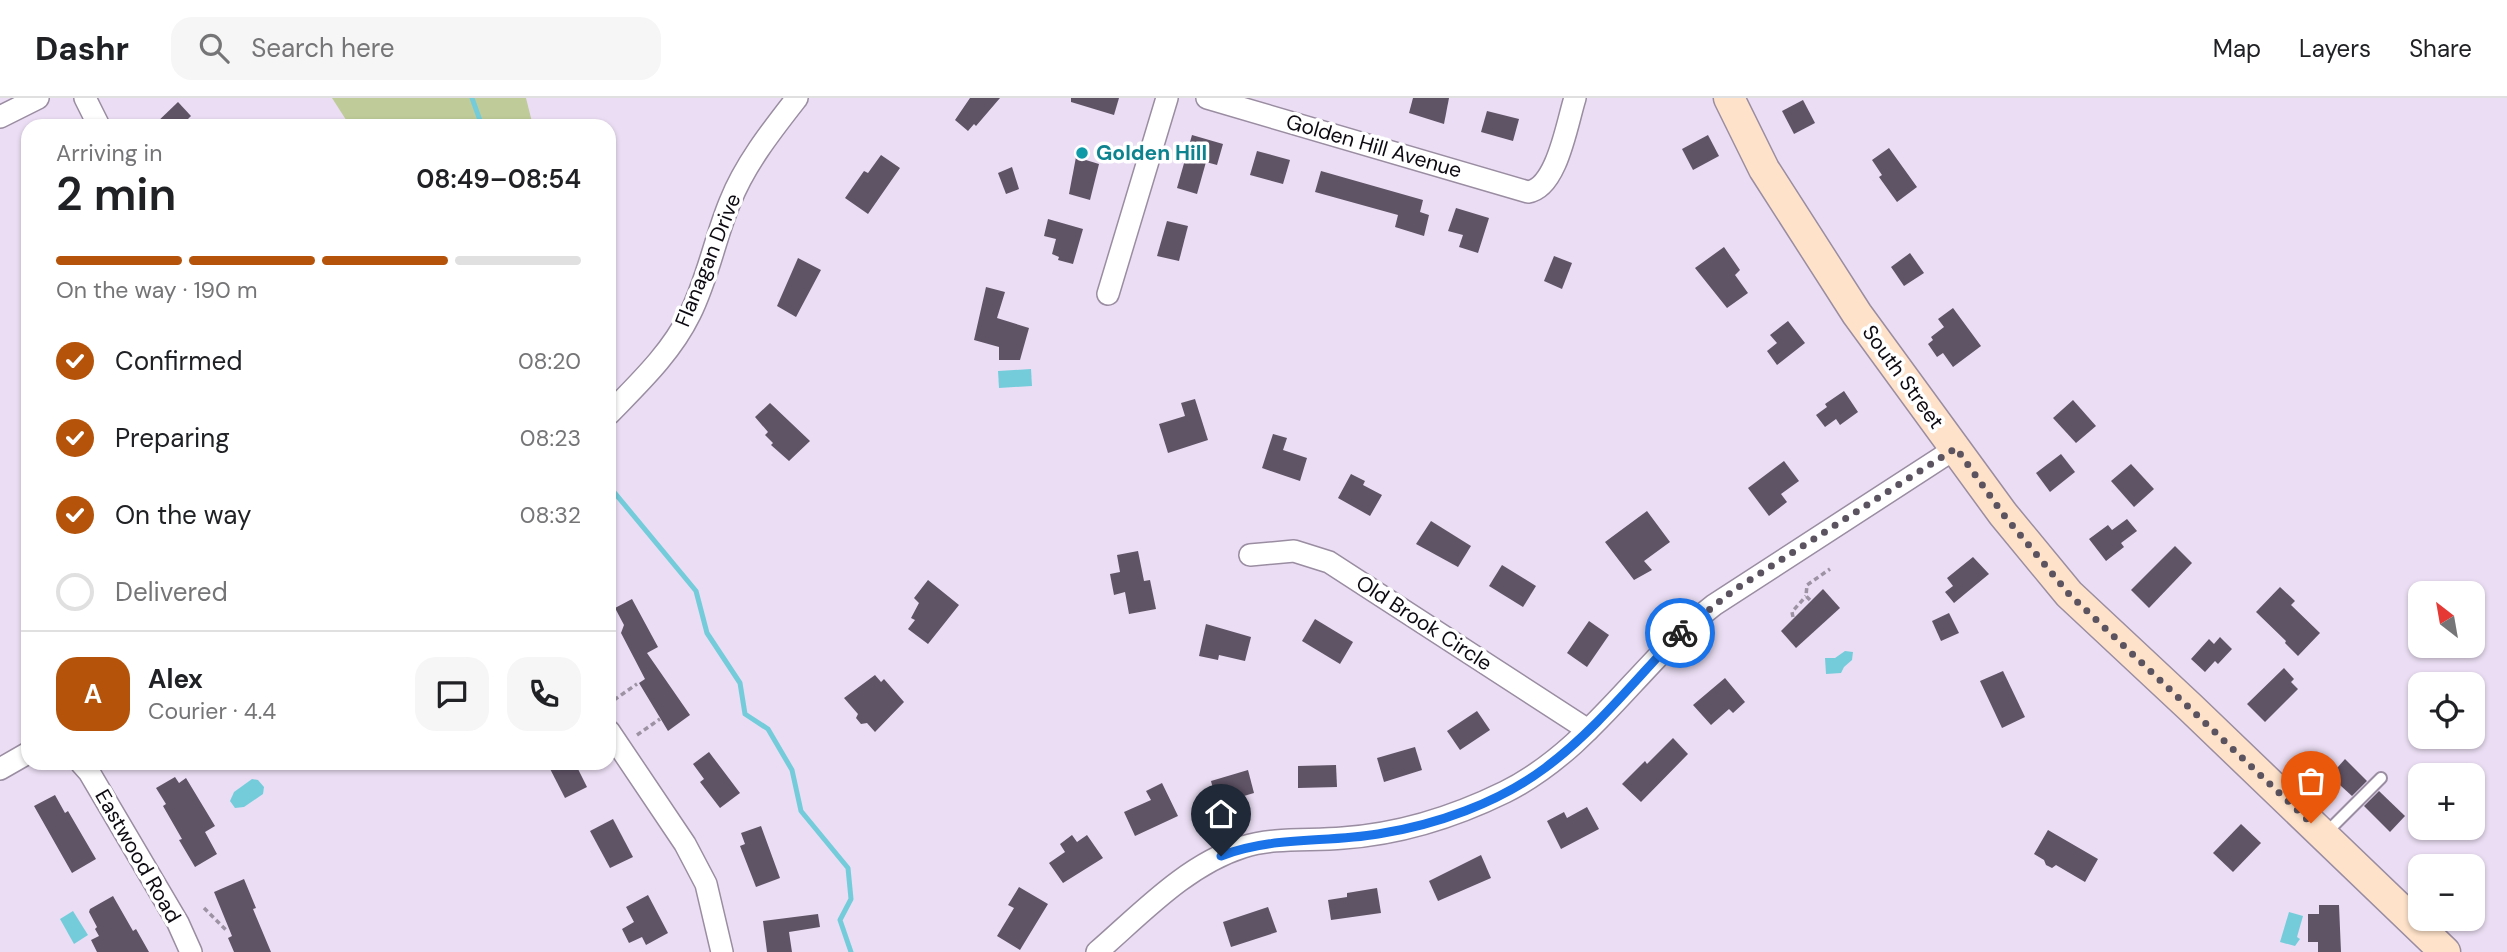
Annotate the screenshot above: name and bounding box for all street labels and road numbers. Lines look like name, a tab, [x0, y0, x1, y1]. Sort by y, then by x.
street label: Golden Hill Avenue	[1283, 108, 1465, 184]
street label: Flanagan Drive	[669, 189, 747, 331]
street label: South Street	[1856, 319, 1950, 435]
street label: Old Brook Circle	[1351, 569, 1497, 678]
street label: Eastwood Road	[88, 784, 188, 928]

